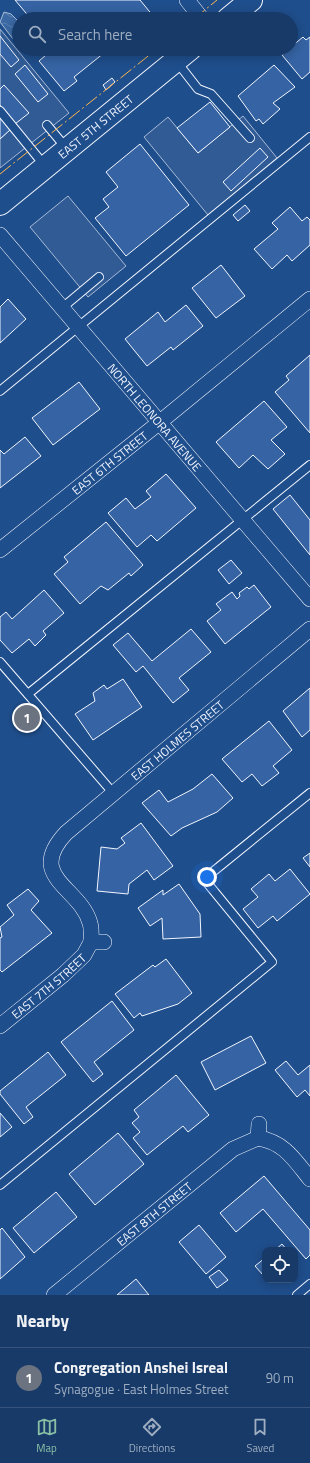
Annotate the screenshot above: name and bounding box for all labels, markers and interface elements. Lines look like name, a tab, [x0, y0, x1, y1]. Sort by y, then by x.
search box	[12, 12, 298, 56]
icon: search	[26, 23, 48, 45]
text: Search here	[58, 23, 132, 46]
street label: EAST 5TH STREET	[53, 89, 138, 163]
street label: NORTH LEONORA AVENUE	[103, 359, 207, 475]
street label: EAST 6TH STREET	[67, 426, 152, 499]
street label: EAST HOLMES STREET	[126, 695, 228, 785]
pin: 1	[14, 703, 40, 733]
your location	[197, 867, 217, 887]
street label: EAST 7TH STREET	[7, 948, 91, 1023]
street label: EAST 8TH STREET	[112, 1176, 196, 1250]
map controls	[262, 1247, 298, 1283]
button: locate	[262, 1247, 298, 1283]
text: Nearby	[16, 1308, 69, 1334]
text: Congregation Anshei Isreal	[54, 1356, 228, 1379]
text: 1	[25, 1368, 33, 1388]
text: 90 m	[266, 1368, 294, 1388]
text: Synagogue · East Holmes Street	[54, 1379, 229, 1399]
tab: Map	[36, 1416, 58, 1456]
tab: Directions	[129, 1416, 175, 1456]
tab: Saved	[246, 1416, 274, 1456]

